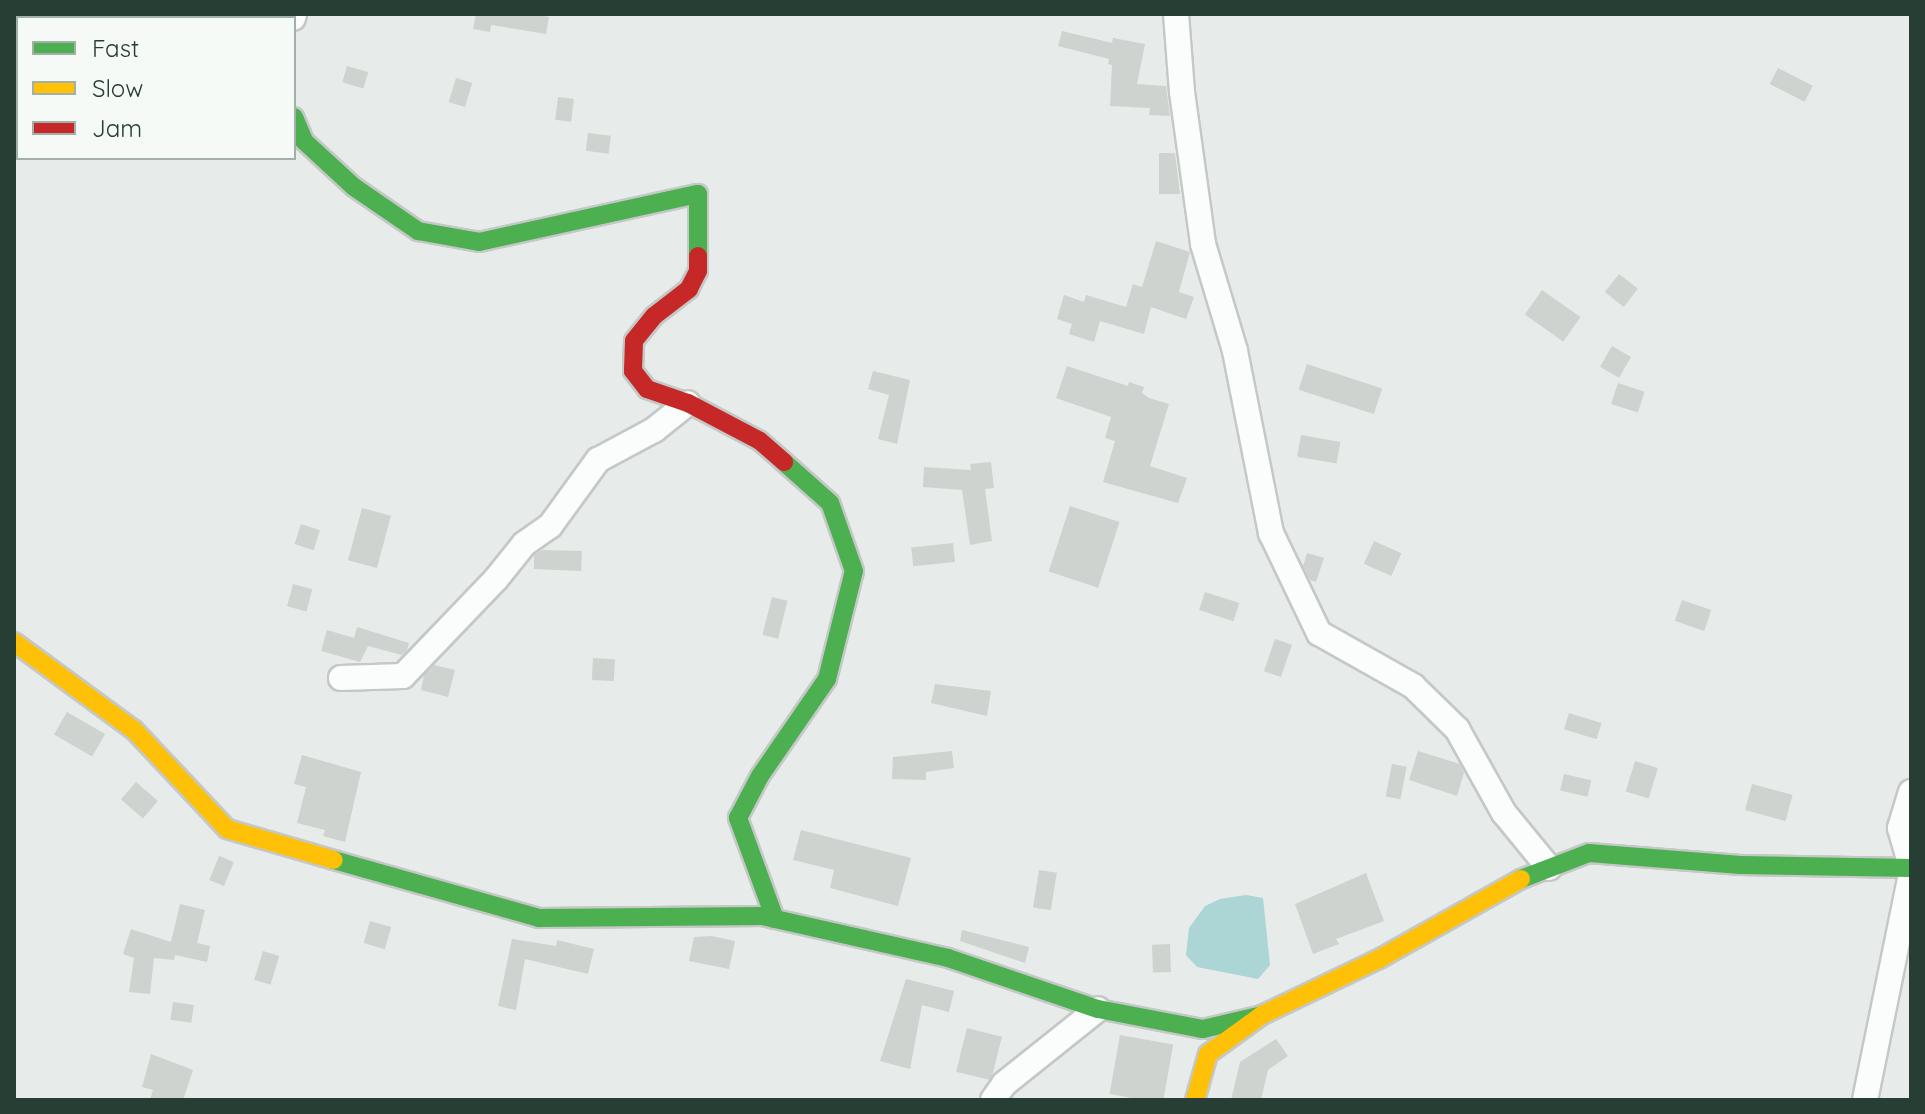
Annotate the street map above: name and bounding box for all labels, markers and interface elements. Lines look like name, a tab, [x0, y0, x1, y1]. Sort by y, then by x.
legend	[16, 16, 296, 160]
text: Fast	[92, 33, 139, 63]
text: Slow	[92, 73, 143, 103]
text: Jam	[92, 113, 142, 143]

